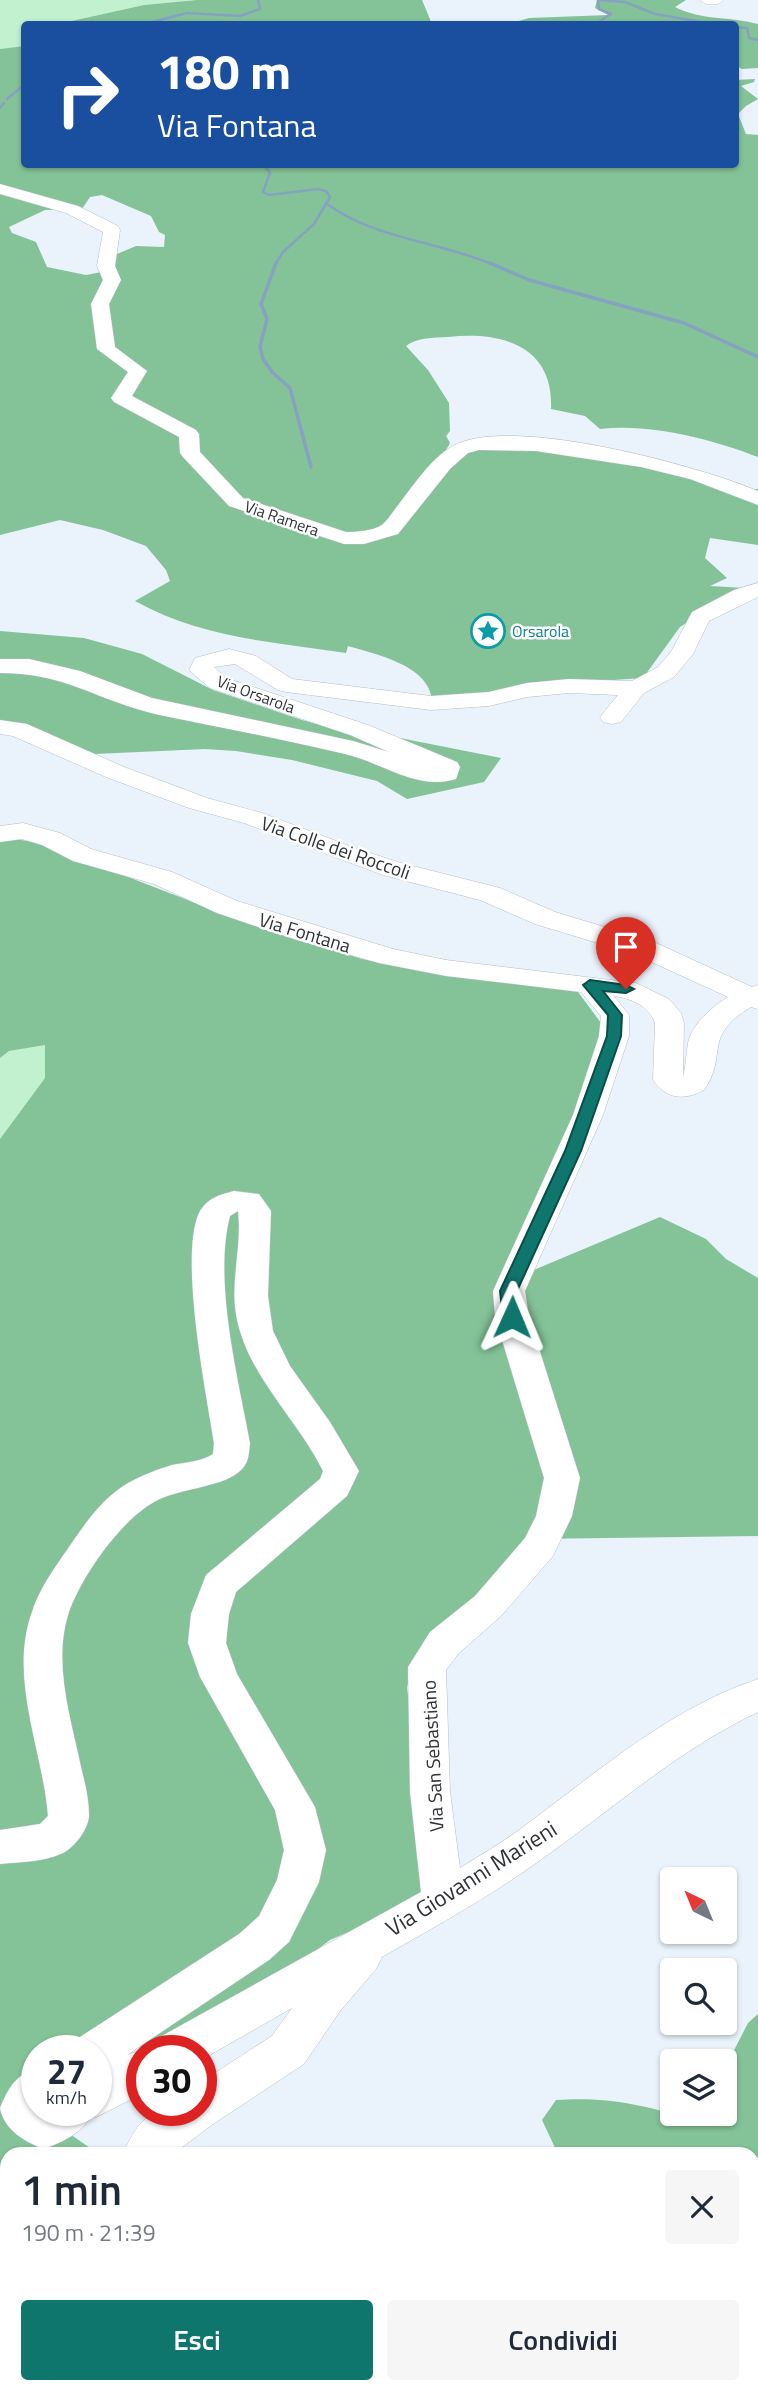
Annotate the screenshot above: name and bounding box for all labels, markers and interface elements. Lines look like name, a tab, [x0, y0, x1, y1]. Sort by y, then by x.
text: 180 m	[157, 33, 291, 108]
icon: right	[42, 49, 133, 140]
text: Via Fontana	[157, 101, 316, 149]
street label: Via Ramera	[242, 494, 322, 542]
place icon: Orsarola	[469, 612, 507, 650]
place label: Orsarola	[512, 619, 569, 643]
street label: Via Orsarola	[214, 669, 298, 719]
street label: Via Colle dei Roccoli	[257, 808, 415, 886]
street label: Via Fontana	[255, 904, 355, 960]
pin	[596, 917, 656, 989]
icon: arrive	[607, 928, 645, 966]
position arrow	[475, 1280, 549, 1354]
street label: Via San Sebastiano	[414, 1679, 450, 1833]
street label: Via Giovanni Marieni	[379, 1811, 563, 1945]
north arrow	[660, 1867, 737, 1944]
map controls	[660, 1867, 737, 2126]
button: search	[660, 1958, 737, 2035]
speed limit sign: 30	[126, 2035, 217, 2126]
text: 27	[47, 2044, 86, 2098]
button: layers	[660, 2049, 737, 2126]
text: km/h	[46, 2084, 87, 2111]
text: 1 min	[21, 2157, 122, 2221]
button: close	[665, 2170, 739, 2244]
text: 190 m · 21:39	[21, 2215, 156, 2250]
button: Esci	[21, 2300, 373, 2380]
button: Condividi	[387, 2300, 739, 2380]

